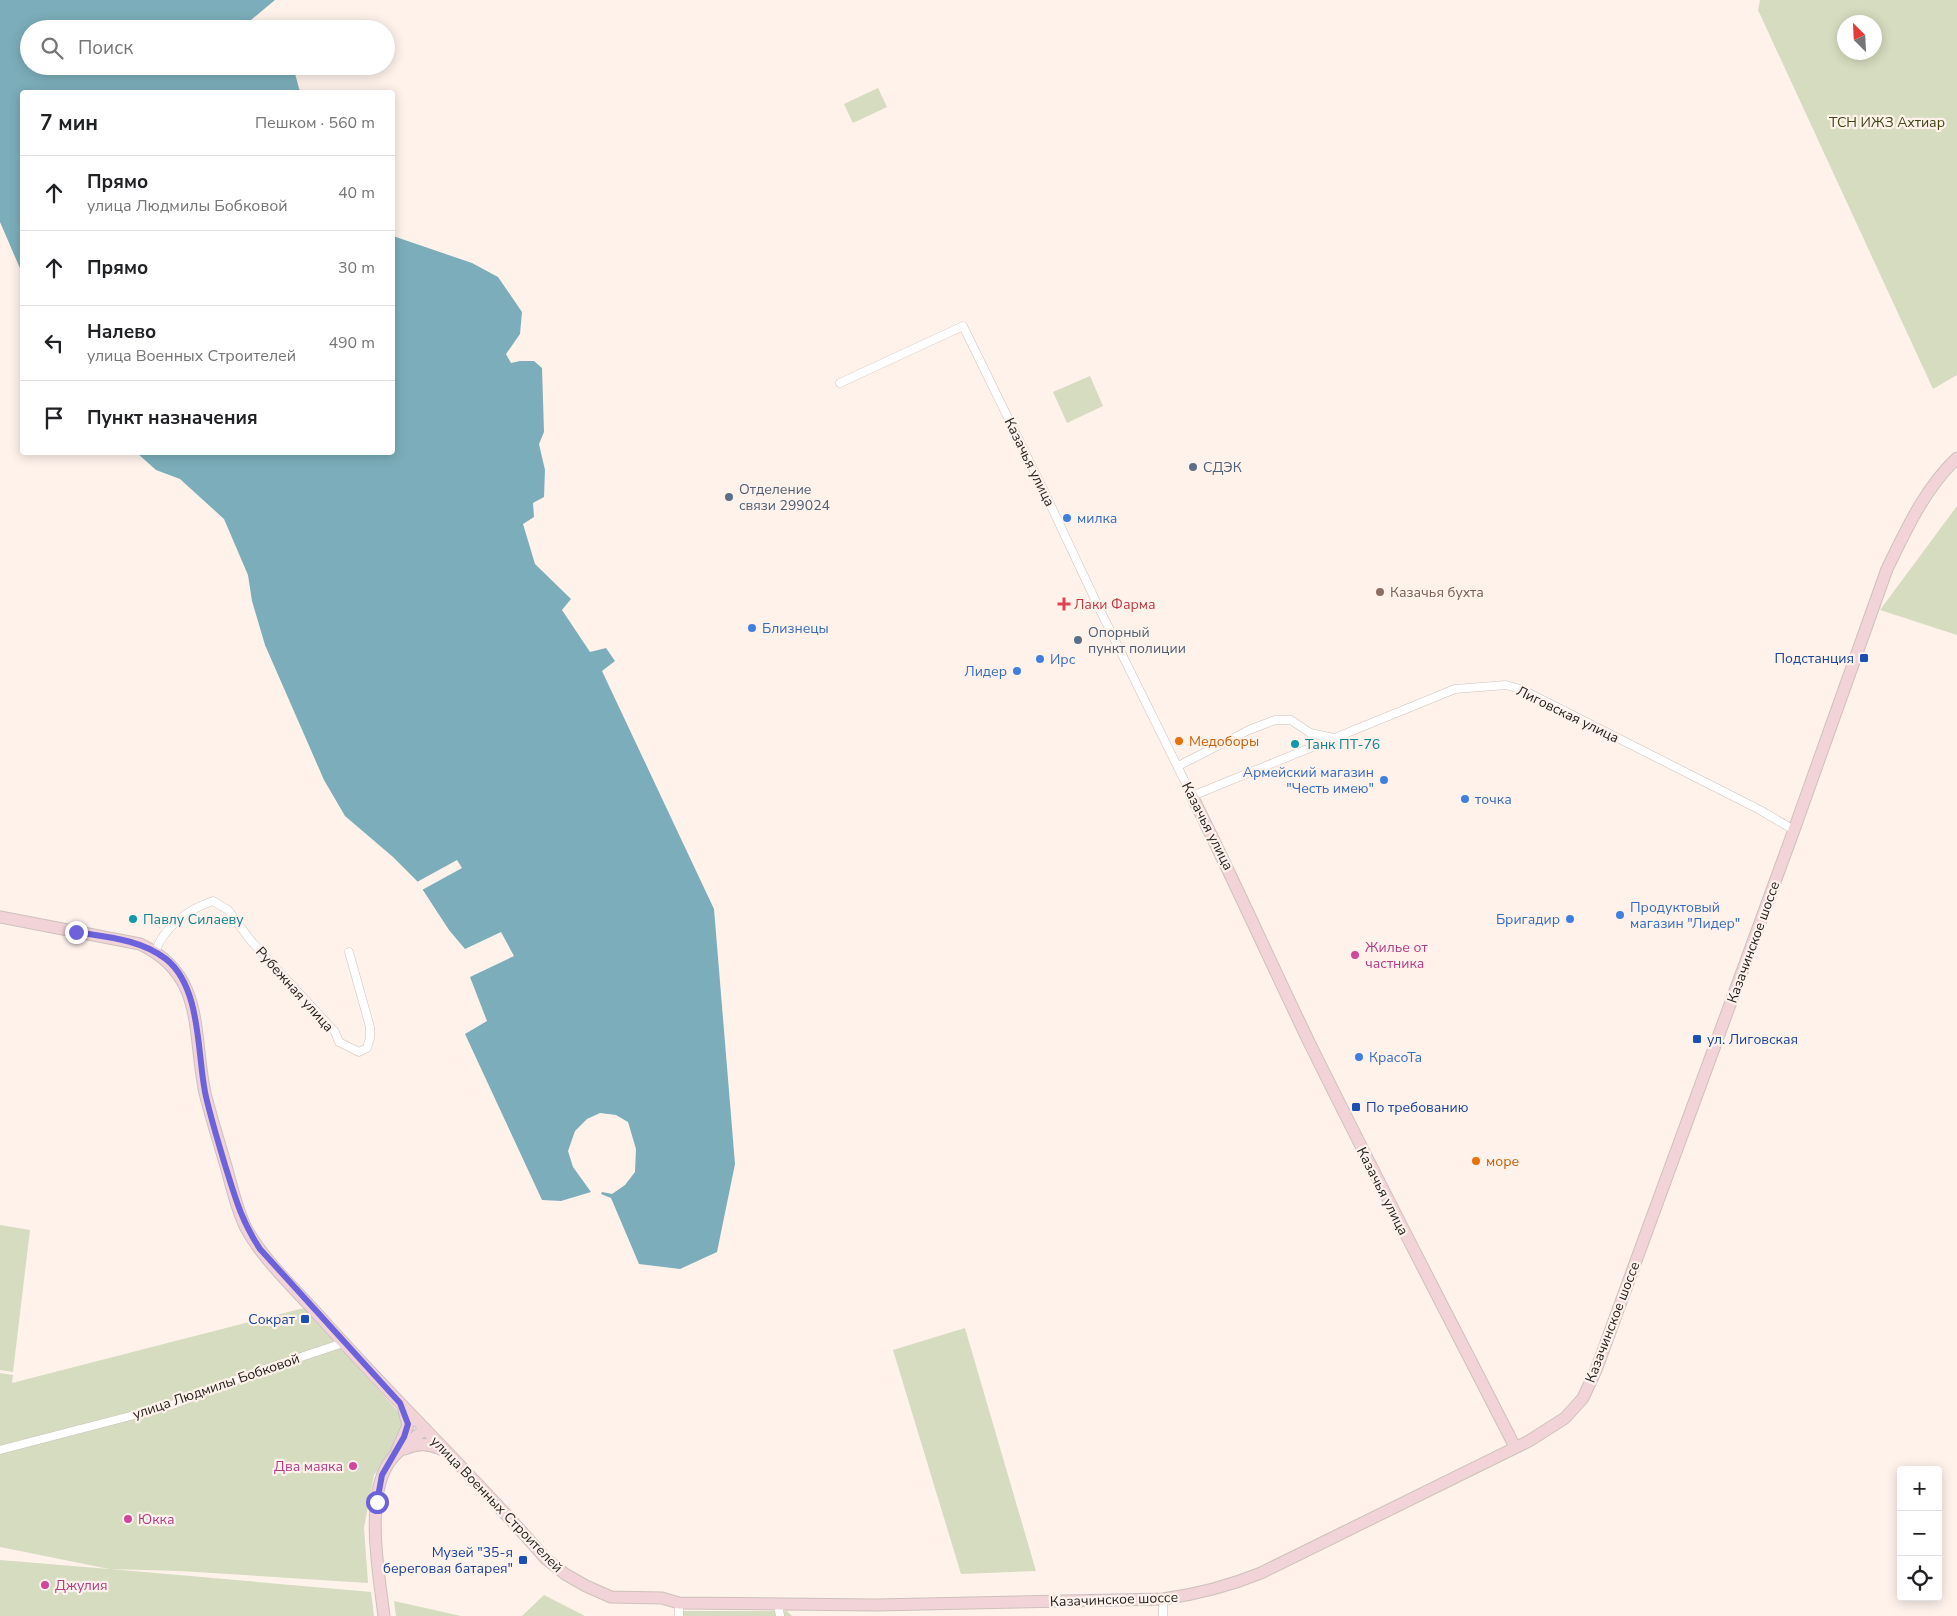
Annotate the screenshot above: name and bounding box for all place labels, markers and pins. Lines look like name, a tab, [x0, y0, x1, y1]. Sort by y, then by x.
place label: СДЭК	[1203, 458, 1242, 477]
marker: СДЭК	[1187, 461, 1199, 473]
place label: Отделение связи 299024	[739, 480, 830, 515]
marker: Отделение связи 299024	[723, 491, 735, 503]
place label: милка	[1077, 509, 1117, 528]
marker: милка	[1061, 512, 1073, 524]
place label: Казачья бухта	[1390, 583, 1484, 602]
marker: Казачья бухта	[1374, 586, 1386, 598]
place label: Лаки Фарма	[1074, 595, 1156, 614]
marker: Лаки Фарма	[1058, 598, 1070, 610]
place label: Близнецы	[762, 619, 829, 638]
marker: Близнецы	[746, 622, 758, 634]
place label: Опорный пункт полиции	[1088, 623, 1186, 658]
marker: Опорный пункт полиции	[1072, 634, 1084, 646]
place label: Подстанция	[1775, 649, 1854, 668]
place label: Ирс	[1050, 650, 1076, 669]
marker: Подстанция	[1858, 652, 1870, 664]
marker: Ирс	[1034, 653, 1046, 665]
place label: Лидер	[964, 662, 1007, 681]
marker: Лидер	[1011, 665, 1023, 677]
place label: Медоборы	[1189, 732, 1259, 751]
marker: Медоборы	[1173, 735, 1185, 747]
place label: Танк ПТ-76	[1305, 735, 1380, 754]
marker: Танк ПТ-76	[1289, 738, 1301, 750]
place label: Армейский магазин "Честь имею"	[1243, 763, 1374, 798]
marker: Армейский магазин "Честь имею"	[1378, 774, 1390, 786]
place label: точка	[1475, 790, 1512, 809]
marker: точка	[1459, 793, 1471, 805]
place label: Продуктовый магазин "Лидер"	[1630, 898, 1740, 933]
marker: Продуктовый магазин "Лидер"	[1614, 909, 1626, 921]
place label: Павлу Силаеву	[143, 910, 244, 929]
place label: Бригадир	[1496, 910, 1560, 929]
marker: Павлу Силаеву	[127, 913, 139, 925]
marker: Бригадир	[1564, 913, 1576, 925]
place label: Жилье от частника	[1365, 938, 1428, 973]
marker: Жилье от частника	[1349, 949, 1361, 961]
place label: ул. Лиговская	[1707, 1030, 1798, 1049]
marker: ул. Лиговская	[1691, 1033, 1703, 1045]
place label: КрасоТа	[1369, 1048, 1422, 1067]
marker: КрасоТа	[1353, 1051, 1365, 1063]
place label: По требованию	[1366, 1098, 1469, 1117]
marker: По требованию	[1350, 1101, 1362, 1113]
place label: море	[1486, 1152, 1519, 1171]
marker: море	[1470, 1155, 1482, 1167]
place label: Сократ	[248, 1310, 296, 1329]
marker: Сократ	[299, 1313, 311, 1325]
place label: Два маяка	[274, 1457, 343, 1476]
marker: Два маяка	[347, 1460, 359, 1472]
place label: Юкка	[138, 1510, 174, 1529]
marker: Юкка	[122, 1513, 134, 1525]
place label: Музей "35-я береговая батарея"	[383, 1543, 513, 1578]
marker: Музей "35-я береговая батарея"	[517, 1554, 529, 1566]
place label: Джулия	[55, 1576, 108, 1595]
marker: Джулия	[39, 1579, 51, 1591]

